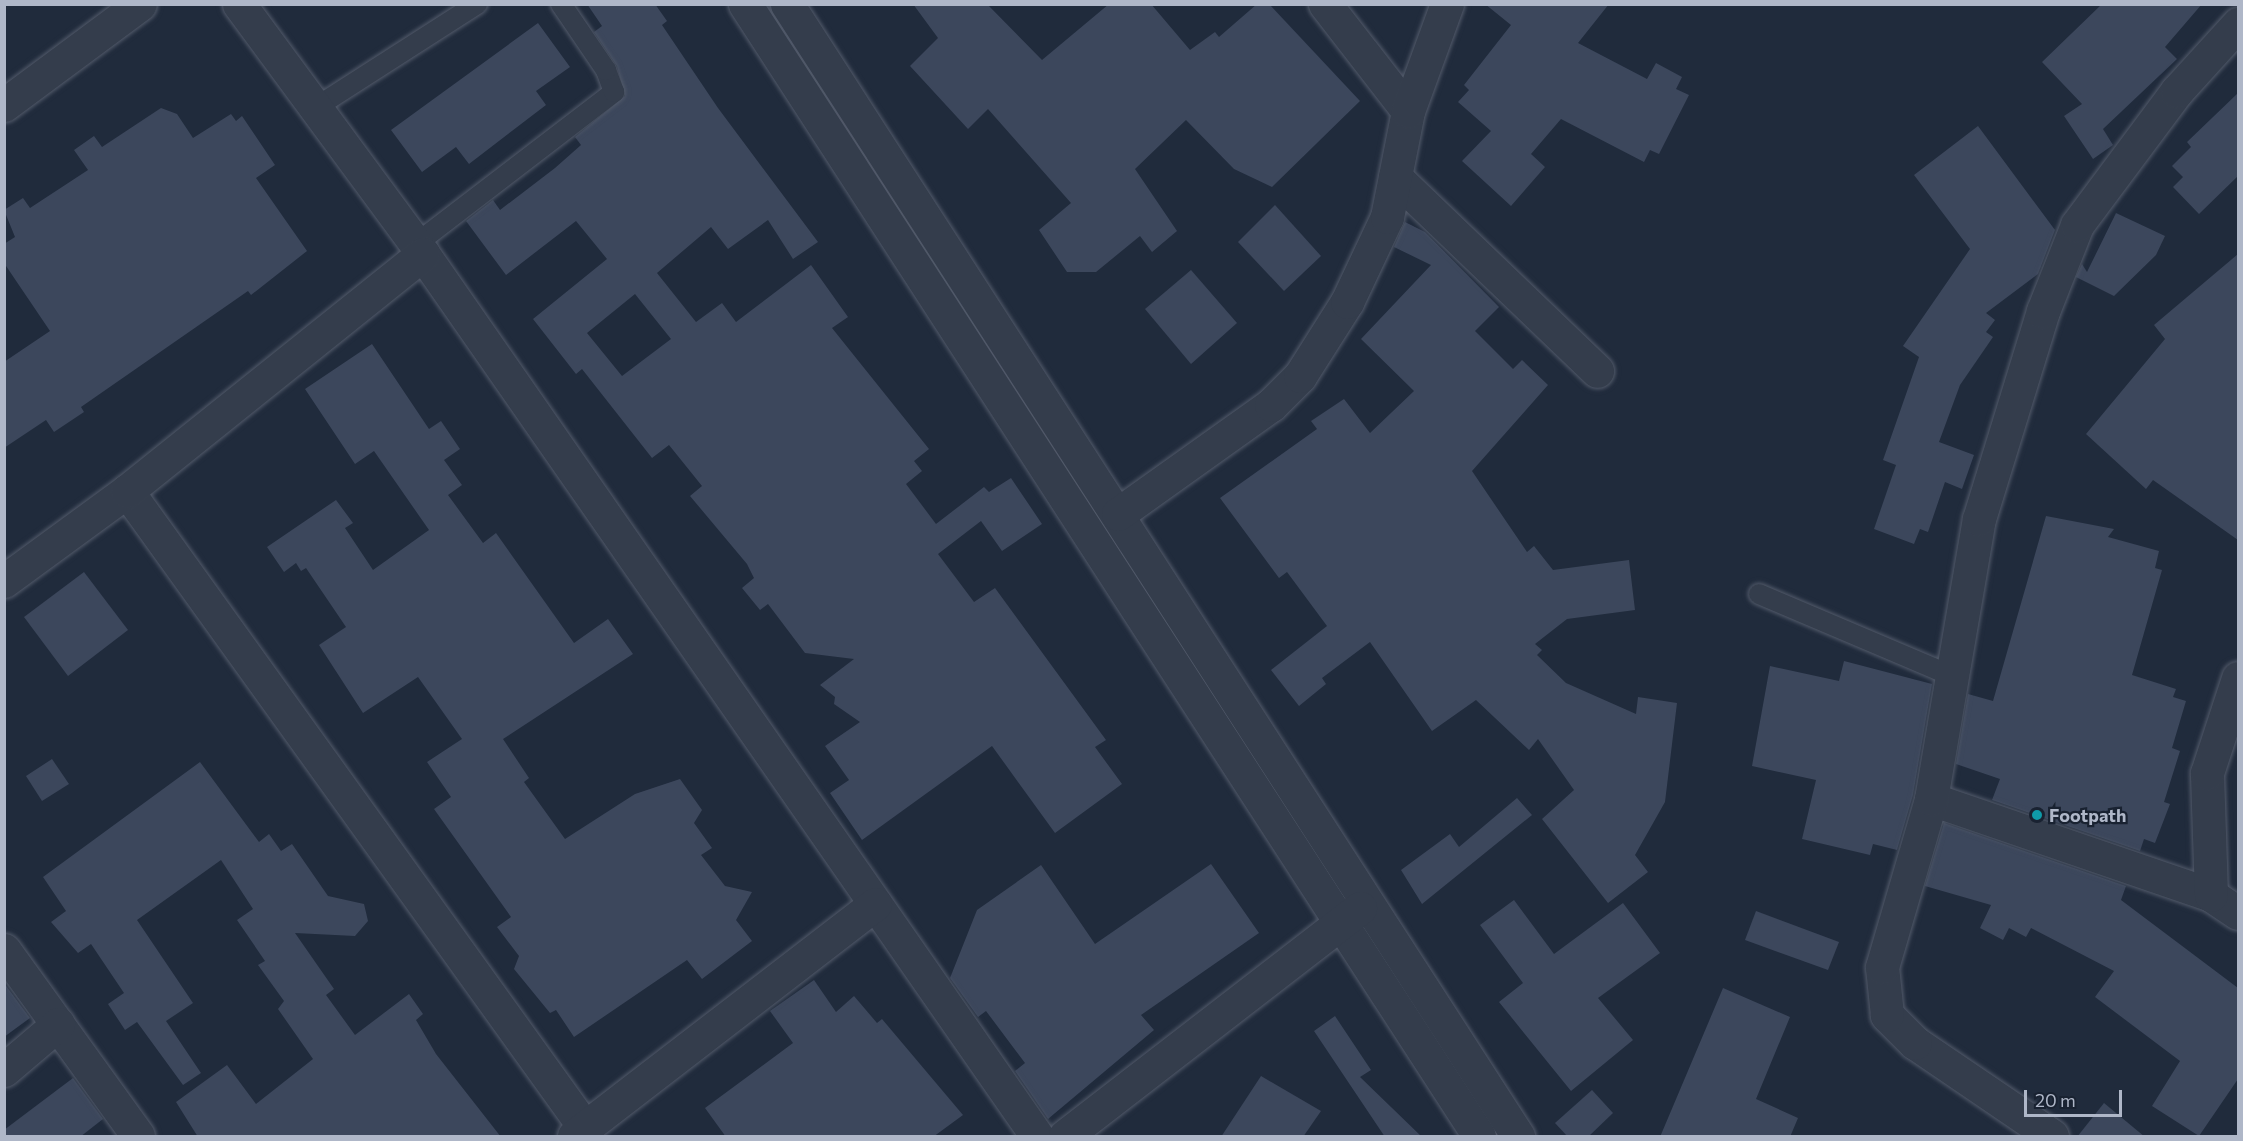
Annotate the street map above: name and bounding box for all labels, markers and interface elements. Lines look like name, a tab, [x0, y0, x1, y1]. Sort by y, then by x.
place label: Footpath	[2049, 804, 2126, 826]
marker: Footpath	[2030, 808, 2044, 822]
scale bar	[2027, 1078, 2124, 1116]
text: 20 m	[2035, 1089, 2076, 1111]

